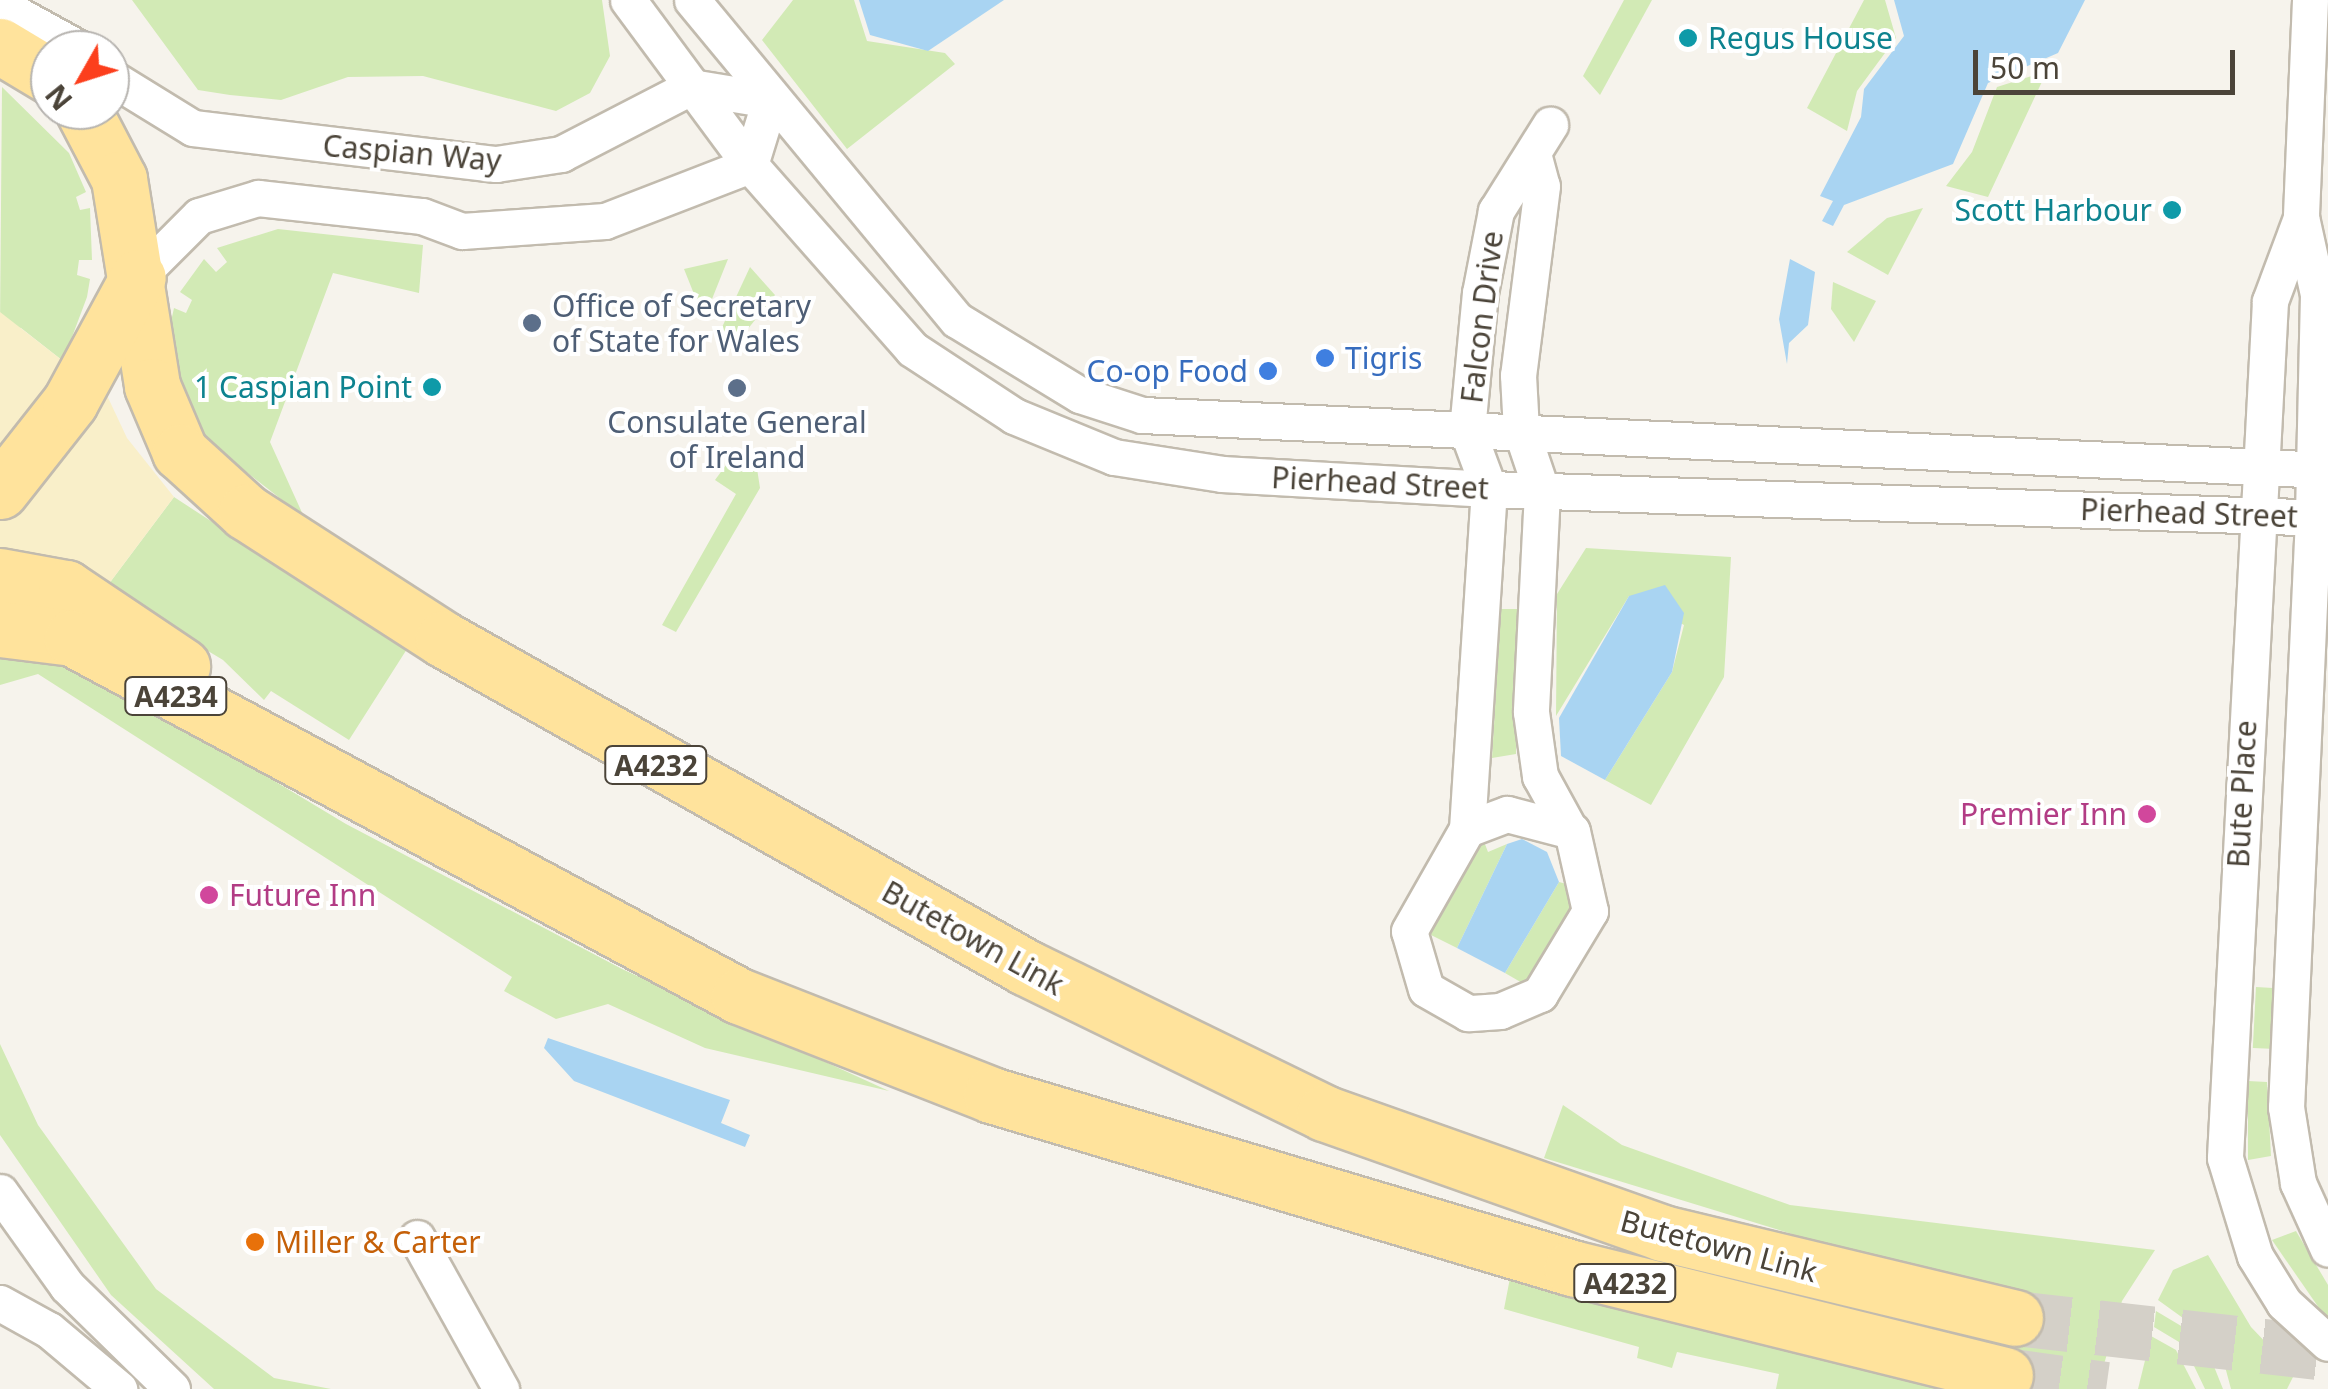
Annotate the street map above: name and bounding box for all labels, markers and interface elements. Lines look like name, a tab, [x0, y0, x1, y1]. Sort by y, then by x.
place label: Regus House	[1708, 20, 1893, 56]
marker: Regus House	[1677, 27, 1699, 49]
north arrow	[30, 30, 130, 130]
scale bar	[1978, 30, 2240, 92]
text: 50 m	[1990, 47, 2060, 88]
text: N	[36, 77, 80, 118]
street label: Caspian Way	[321, 127, 503, 179]
place label: Scott Harbour	[1955, 192, 2152, 228]
marker: Scott Harbour	[2161, 199, 2183, 221]
street label: Falcon Drive	[1454, 229, 1510, 405]
place label: Office of Secretary of State for Wales	[552, 288, 811, 358]
marker: Office of Secretary of State for Wales	[521, 312, 543, 334]
place label: Tigris	[1345, 340, 1422, 376]
marker: Tigris	[1314, 347, 1336, 369]
place label: Co-op Food	[1087, 353, 1248, 389]
marker: Co-op Food	[1257, 360, 1279, 382]
place label: 1 Caspian Point	[194, 369, 412, 405]
marker: 1 Caspian Point	[421, 376, 443, 398]
marker: Consulate General of Ireland	[726, 377, 748, 399]
place label: Consulate General of Ireland	[607, 404, 867, 474]
street label: Pierhead Street	[1270, 459, 1490, 507]
street label: Pierhead Street	[2080, 491, 2298, 535]
road number: A4234	[124, 673, 228, 719]
street label: Bute Place	[2220, 719, 2264, 869]
road number: A4232	[604, 742, 708, 788]
place label: Premier Inn	[1960, 796, 2127, 832]
marker: Premier Inn	[2136, 803, 2158, 825]
street label: Butetown Link	[876, 873, 1070, 1003]
place label: Future Inn	[229, 877, 376, 913]
marker: Future Inn	[198, 884, 220, 906]
street label: Butetown Link	[1617, 1202, 1821, 1290]
place label: Miller & Carter	[275, 1224, 481, 1260]
marker: Miller & Carter	[244, 1231, 266, 1253]
road number: A4232	[1572, 1260, 1678, 1306]

